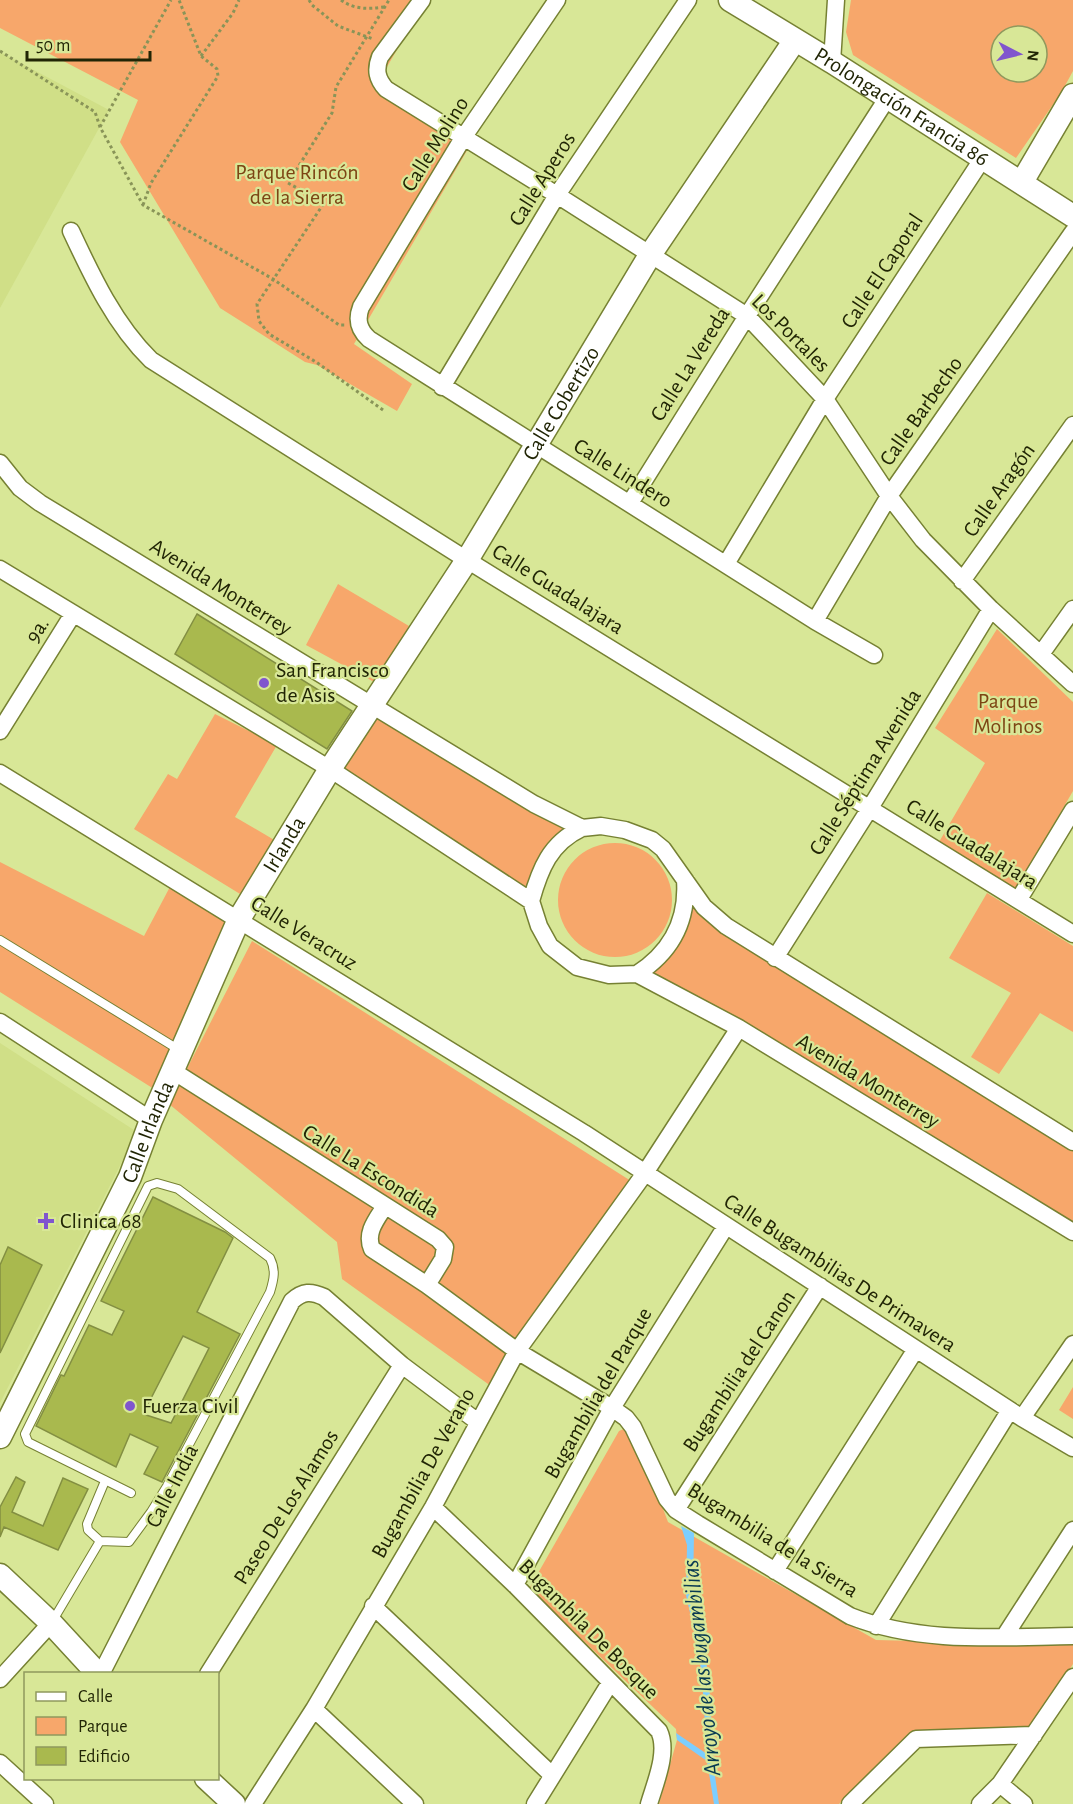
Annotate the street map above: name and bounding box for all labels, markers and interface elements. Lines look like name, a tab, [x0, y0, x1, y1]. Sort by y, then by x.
scale bar	[27, 24, 150, 62]
north arrow	[989, 24, 1049, 84]
text: 50 m	[36, 37, 70, 55]
street label: Prolongación Francia 86	[811, 43, 993, 170]
text: N	[1024, 49, 1042, 62]
street label: Calle Molino	[397, 93, 473, 195]
street label: Calle Aperos	[505, 128, 579, 230]
park label: Parque Rincón de la Sierra	[235, 161, 359, 208]
street label: Calle El Caporal	[837, 210, 927, 332]
street label: Los Portales	[748, 290, 834, 376]
street label: Calle La Vereda	[646, 303, 734, 425]
street label: Calle Cobertizo	[519, 342, 604, 464]
street label: Calle Barbecho	[875, 353, 967, 469]
street label: Calle Lindero	[570, 434, 676, 512]
street label: Calle Aragón	[959, 439, 1039, 541]
street label: Avenida Monterrey	[146, 535, 296, 640]
street label: Calle Guadalajara	[488, 540, 628, 638]
street label: 9a.	[21, 613, 53, 647]
place label: San Francisco de Asis	[276, 659, 389, 706]
marker: San Francisco de Asis	[257, 676, 271, 690]
street label: Calle Séptima Avenida	[805, 685, 925, 859]
park label: Parque Molinos	[974, 690, 1042, 737]
street label: Calle Guadalajara	[902, 795, 1042, 893]
street label: Irlanda	[259, 813, 309, 876]
street label: Calle Veracruz	[247, 892, 361, 974]
street label: Avenida Monterrey	[793, 1030, 944, 1133]
street label: Calle Irlanda	[118, 1078, 178, 1186]
street label: Calle La Escondida	[299, 1120, 443, 1222]
street label: Calle Bugambilias De Primavera	[720, 1190, 960, 1356]
place label: Clinica 68	[60, 1210, 142, 1232]
marker: Clinica 68	[37, 1212, 55, 1230]
street label: Bugambilia del Canon	[679, 1286, 799, 1456]
street label: Bugambilia del Parque	[540, 1304, 656, 1482]
street label: Bugambilia De Verano	[367, 1384, 479, 1562]
place label: Fuerza Civil	[142, 1395, 239, 1417]
marker: Fuerza Civil	[123, 1399, 137, 1413]
street label: Paseo De Los Alamos	[230, 1426, 342, 1588]
street label: Calle India	[142, 1441, 202, 1531]
street label: Bugambilia de la Sierra	[684, 1479, 862, 1601]
street label: Bugambila De Bosque	[515, 1555, 663, 1703]
water label: Arroyo de las bugambilias	[679, 1558, 725, 1778]
legend	[24, 1672, 219, 1780]
text: Calle	[78, 1688, 113, 1706]
text: Parque	[78, 1718, 127, 1736]
text: Edificio	[78, 1748, 130, 1766]

